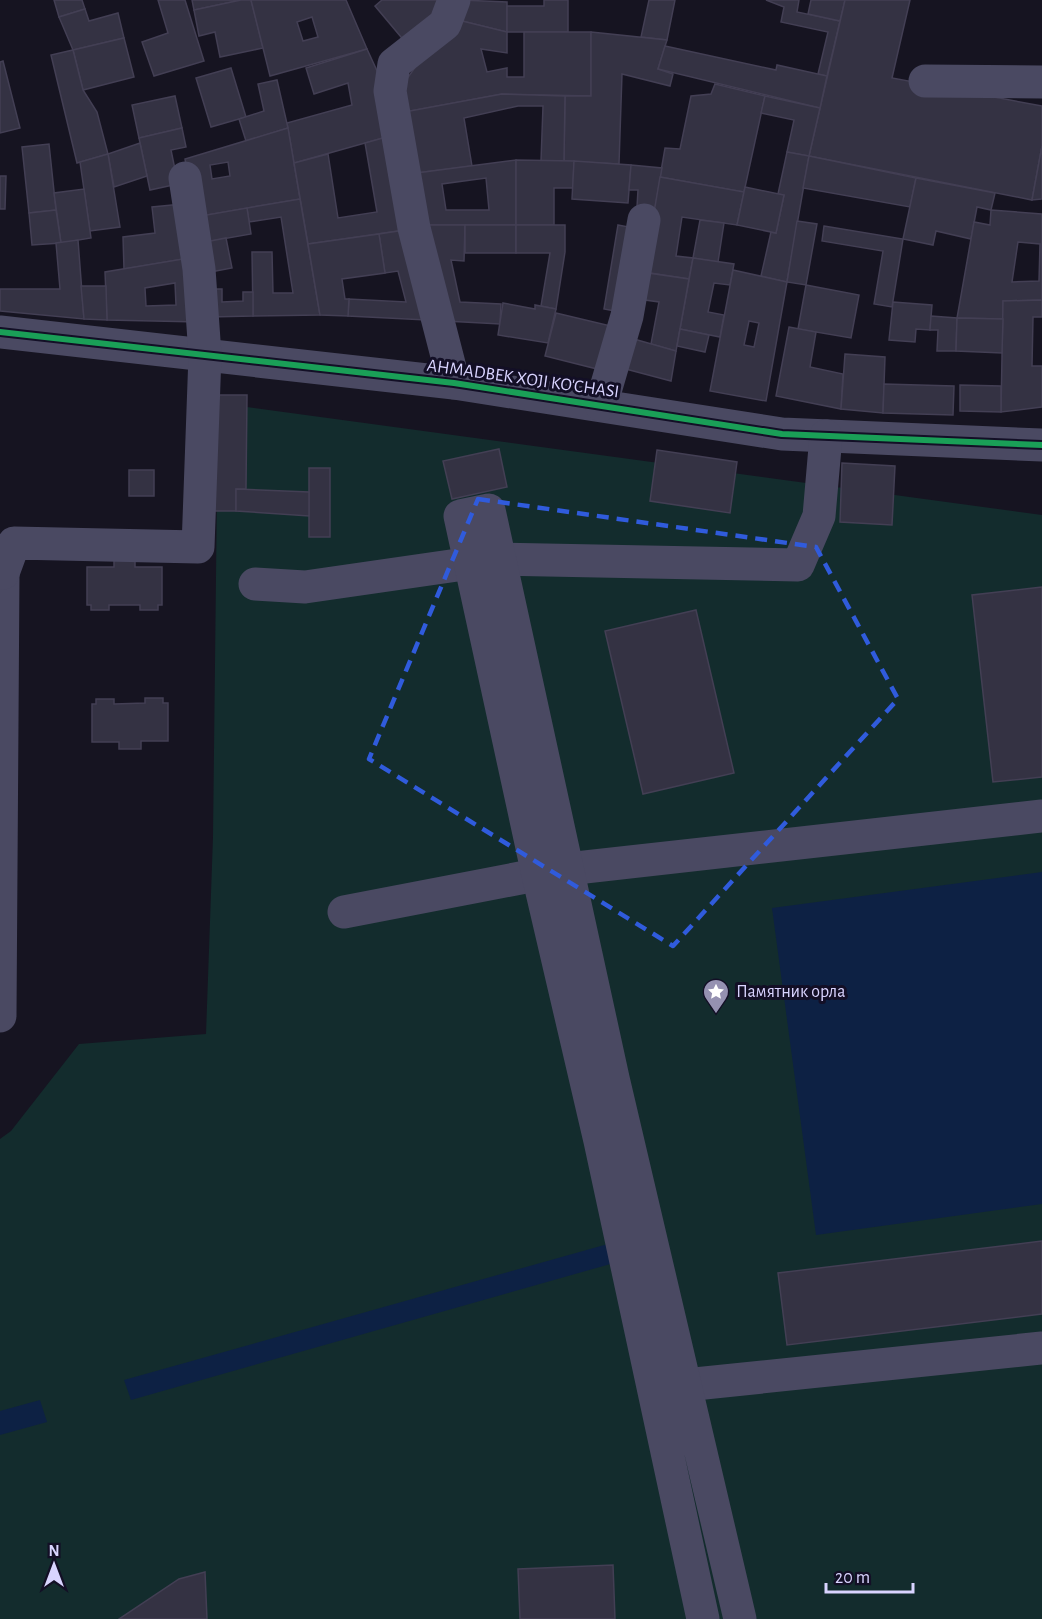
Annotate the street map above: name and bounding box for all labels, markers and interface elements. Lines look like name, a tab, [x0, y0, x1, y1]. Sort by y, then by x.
street label: AHMADBEK XOJI KO'CHASI	[426, 357, 620, 401]
place icon: Памятник орла	[701, 977, 731, 1015]
place label: Памятник орла	[736, 983, 846, 1001]
north arrow	[24, 1535, 84, 1595]
text: N	[48, 1543, 60, 1559]
scale bar	[826, 1556, 913, 1594]
text: 20 m	[835, 1569, 870, 1587]

